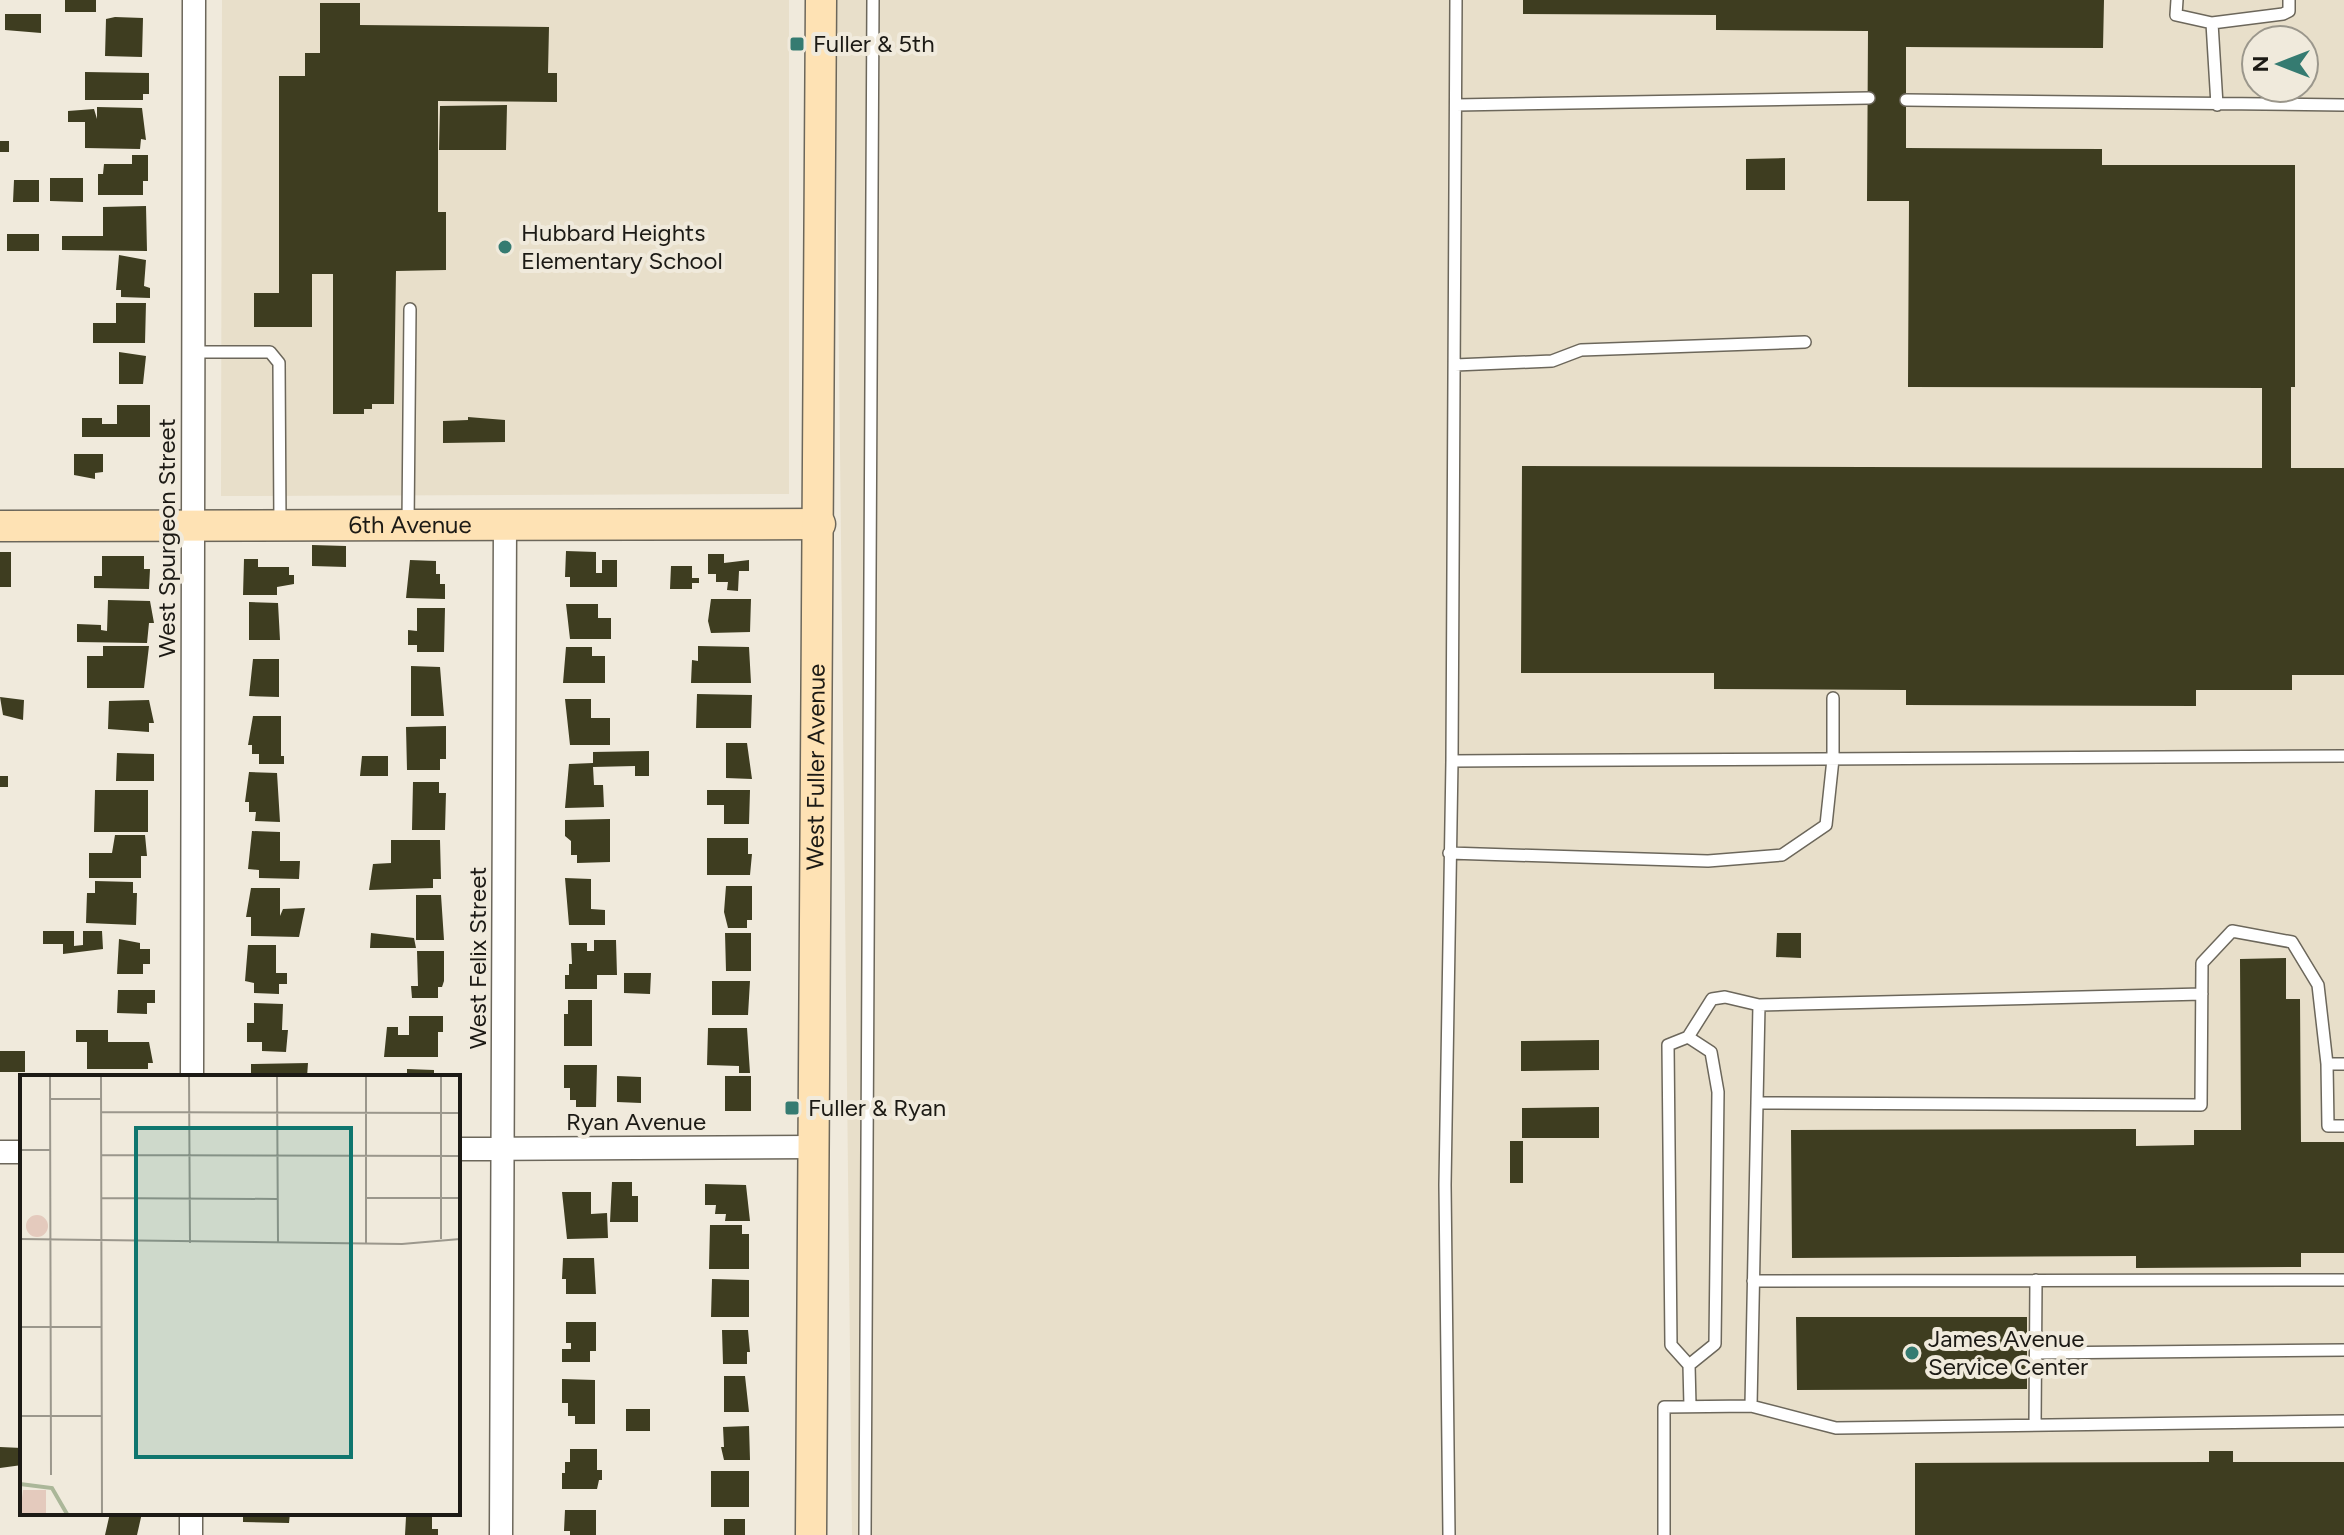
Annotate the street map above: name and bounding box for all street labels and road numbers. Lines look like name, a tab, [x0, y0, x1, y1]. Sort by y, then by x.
street label: West Spurgeon Street	[152, 418, 181, 658]
street label: 6th Avenue	[348, 510, 472, 539]
street label: West Fuller Avenue	[800, 664, 831, 870]
street label: West Felix Street	[463, 867, 492, 1049]
street label: Ryan Avenue	[566, 1107, 706, 1136]

